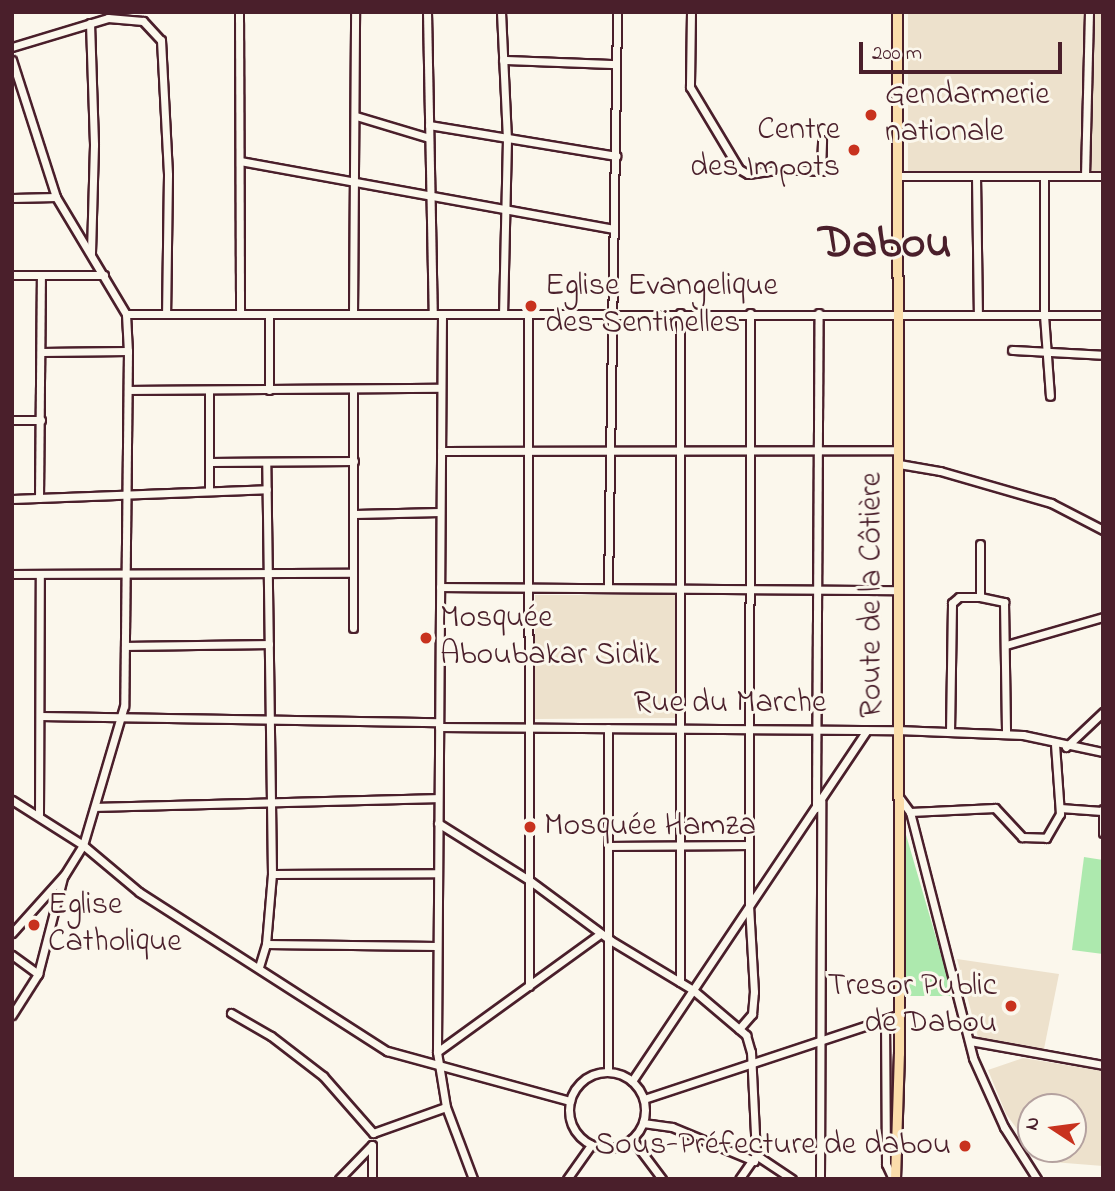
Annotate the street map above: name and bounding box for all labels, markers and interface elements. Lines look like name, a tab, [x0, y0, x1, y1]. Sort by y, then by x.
scale bar	[863, 28, 1066, 72]
text: 200 m	[872, 39, 922, 69]
place label: Gendarmerie nationale	[885, 78, 1050, 153]
marker: Gendarmerie nationale	[863, 107, 879, 123]
place label: Centre des Impots	[690, 113, 840, 188]
marker: Centre des Impots	[846, 142, 862, 158]
district label: Dabou	[819, 217, 951, 273]
place label: Eglise Evangelique des Sentinelles	[545, 269, 778, 344]
marker: Eglise Evangelique des Sentinelles	[523, 298, 539, 314]
street label: Route de la Côtière	[854, 472, 892, 718]
place label: Mosquée Aboubakar Sidik	[440, 601, 659, 676]
marker: Mosquée Aboubakar Sidik	[418, 630, 434, 646]
street label: Rue du Marche	[634, 685, 826, 723]
place label: Mosquée Hamza	[544, 808, 756, 846]
marker: Mosquée Hamza	[522, 819, 538, 835]
place label: Eglise Catholique	[48, 888, 181, 963]
marker: Eglise Catholique	[26, 917, 42, 933]
place label: Tresor Public de Dabou	[827, 969, 997, 1044]
marker: Tresor Public de Dabou	[1003, 998, 1019, 1014]
north arrow	[1017, 1093, 1087, 1163]
text: N	[1018, 1114, 1048, 1133]
place label: Sous-Préfecture de dabou	[595, 1127, 951, 1165]
marker: Sous-Préfecture de dabou	[957, 1138, 973, 1154]

